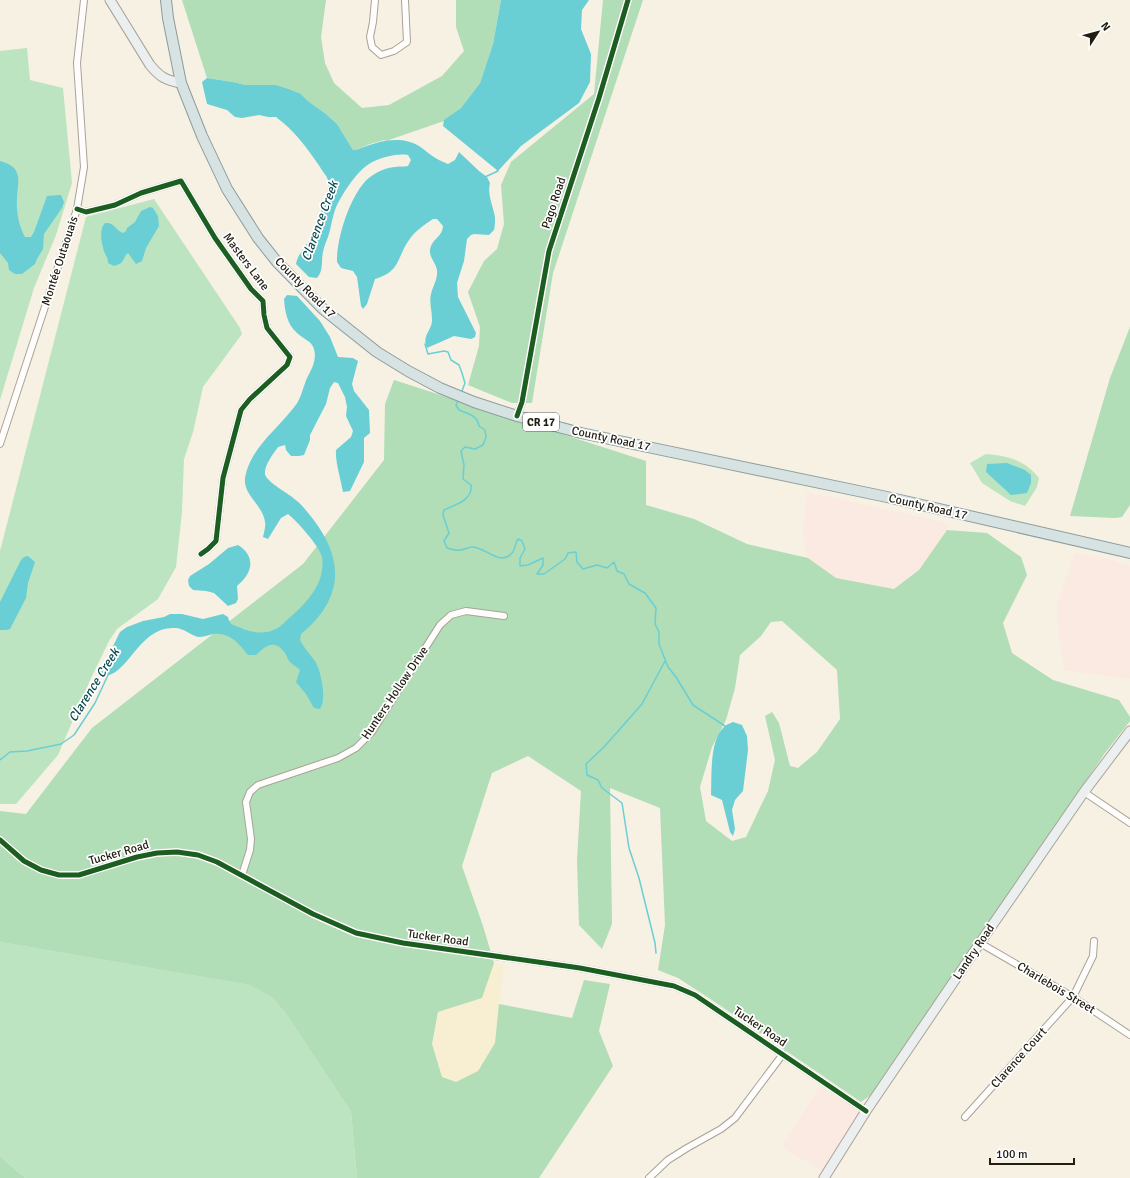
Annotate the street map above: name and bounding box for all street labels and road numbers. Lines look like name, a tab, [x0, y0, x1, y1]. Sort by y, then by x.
street label: Pago Road	[539, 175, 569, 231]
street label: Montée Outaouais	[38, 214, 82, 308]
street label: Masters Lane	[219, 230, 273, 294]
street label: County Road 17	[271, 254, 339, 322]
road number: CR 17	[523, 413, 559, 431]
street label: County Road 17	[570, 423, 652, 455]
street label: County Road 17	[887, 491, 969, 523]
street label: Hunters Hollow Drive	[358, 644, 432, 742]
street label: Tucker Road	[87, 837, 151, 869]
street label: Landry Road	[950, 921, 998, 983]
street label: Tucker Road	[406, 926, 470, 950]
street label: Charlebois Street	[1014, 959, 1098, 1017]
street label: Tucker Road	[730, 1004, 790, 1050]
street label: Clarence Court	[988, 1024, 1050, 1092]

